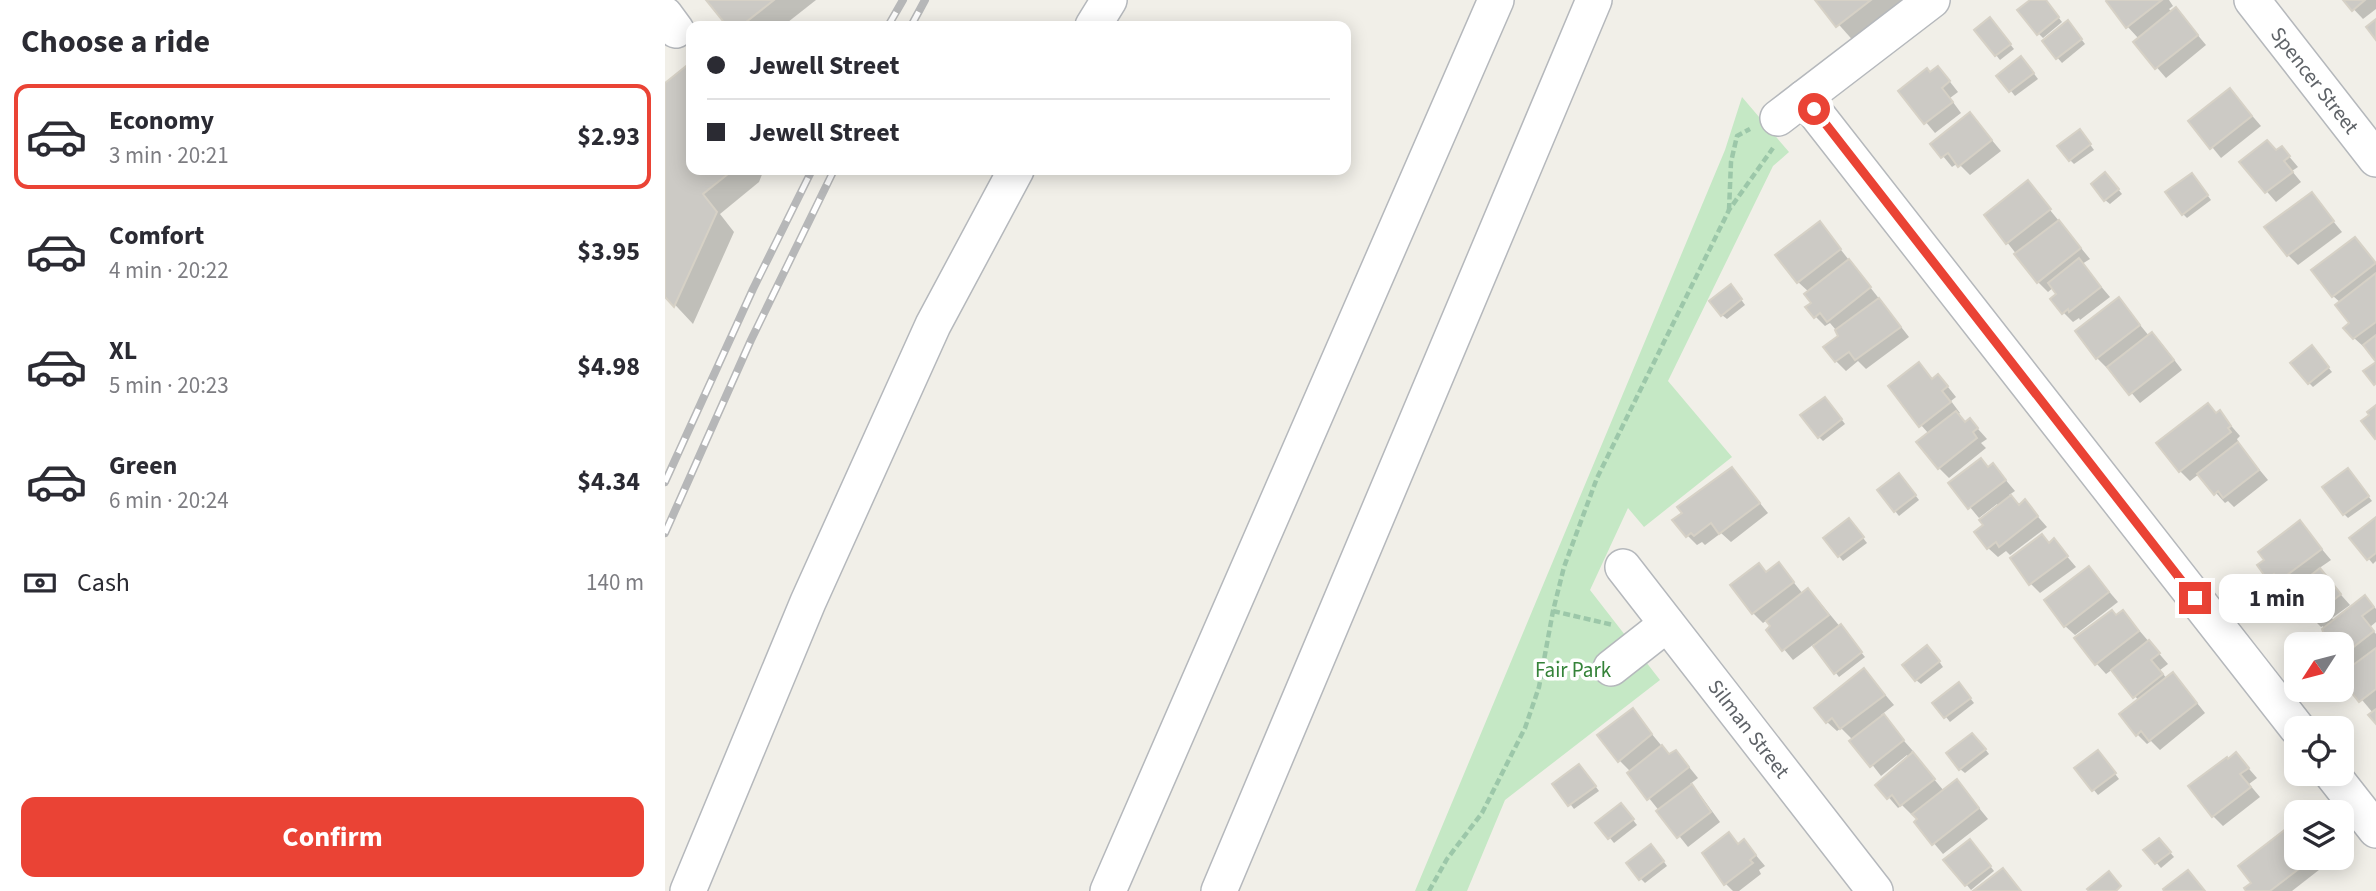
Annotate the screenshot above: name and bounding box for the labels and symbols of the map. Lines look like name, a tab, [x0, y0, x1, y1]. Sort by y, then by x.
street label: Spencer Street	[2263, 21, 2366, 140]
route start	[1798, 93, 1830, 125]
callout: 1 min	[2219, 574, 2335, 622]
route end	[2179, 582, 2211, 614]
north arrow	[2284, 632, 2354, 702]
park label: Fair Park	[1535, 655, 1612, 685]
street label: Silman Street	[1701, 673, 1797, 785]

